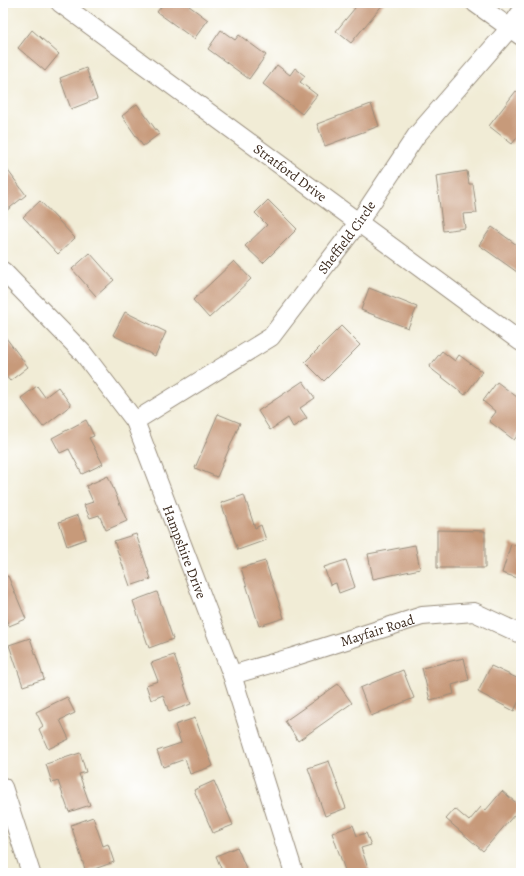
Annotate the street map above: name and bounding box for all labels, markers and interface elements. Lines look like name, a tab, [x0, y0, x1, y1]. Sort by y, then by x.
street label: Stratford Drive	[250, 139, 331, 206]
street label: Sheffield Circle	[313, 197, 380, 278]
street label: Hampshire Drive	[158, 502, 211, 601]
street label: Mayfair Road	[338, 610, 417, 651]

